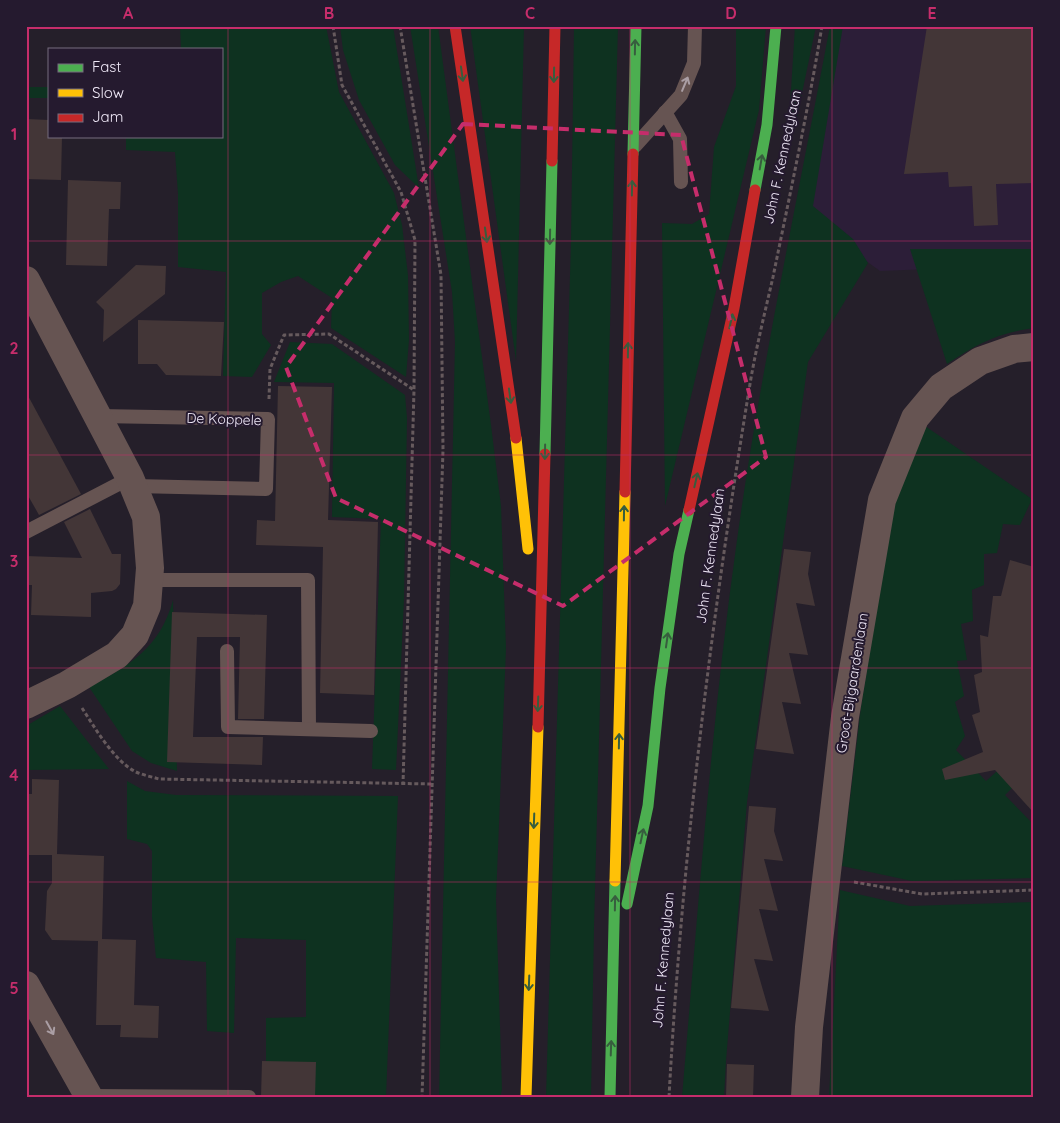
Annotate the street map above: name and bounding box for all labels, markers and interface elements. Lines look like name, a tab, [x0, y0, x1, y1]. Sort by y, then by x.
text: A	[123, 3, 134, 23]
text: B	[324, 3, 334, 23]
text: C	[525, 3, 535, 23]
text: D	[725, 3, 737, 23]
text: E	[927, 3, 937, 23]
one-way arrow	[630, 39, 640, 56]
legend	[48, 48, 222, 138]
text: Fast	[92, 57, 121, 76]
one-way arrow	[457, 66, 467, 82]
one-way arrow	[549, 66, 559, 83]
one-way arrow	[681, 77, 691, 92]
text: Slow	[92, 83, 124, 102]
street label: John F. Kennedylaan	[759, 88, 805, 226]
text: Jam	[92, 107, 123, 126]
text: 1	[11, 124, 17, 144]
one-way arrow	[756, 154, 766, 170]
one-way arrow	[627, 180, 637, 196]
one-way arrow	[481, 227, 491, 243]
one-way arrow	[545, 229, 555, 245]
one-way arrow	[727, 314, 736, 330]
text: 2	[9, 338, 19, 358]
one-way arrow	[623, 342, 633, 358]
one-way arrow	[505, 388, 515, 404]
street label: De Koppele	[186, 409, 262, 429]
one-way arrow	[540, 444, 550, 460]
one-way arrow	[692, 473, 701, 489]
street label: John F. Kennedylaan	[692, 487, 728, 625]
one-way arrow	[620, 505, 629, 521]
text: 3	[10, 551, 18, 571]
street label: Groot-Bijgaardenlaan	[832, 612, 872, 754]
one-way arrow	[663, 632, 673, 648]
one-way arrow	[533, 696, 543, 712]
one-way arrow	[614, 733, 624, 750]
text: 4	[9, 765, 19, 785]
one-way arrow	[529, 812, 539, 829]
one-way arrow	[637, 829, 647, 845]
street label: John F. Kennedylaan	[648, 891, 678, 1029]
one-way arrow	[610, 896, 620, 912]
one-way arrow	[524, 975, 534, 991]
text: 5	[9, 978, 19, 998]
one-way arrow	[45, 1020, 55, 1035]
one-way arrow	[606, 1040, 616, 1056]

